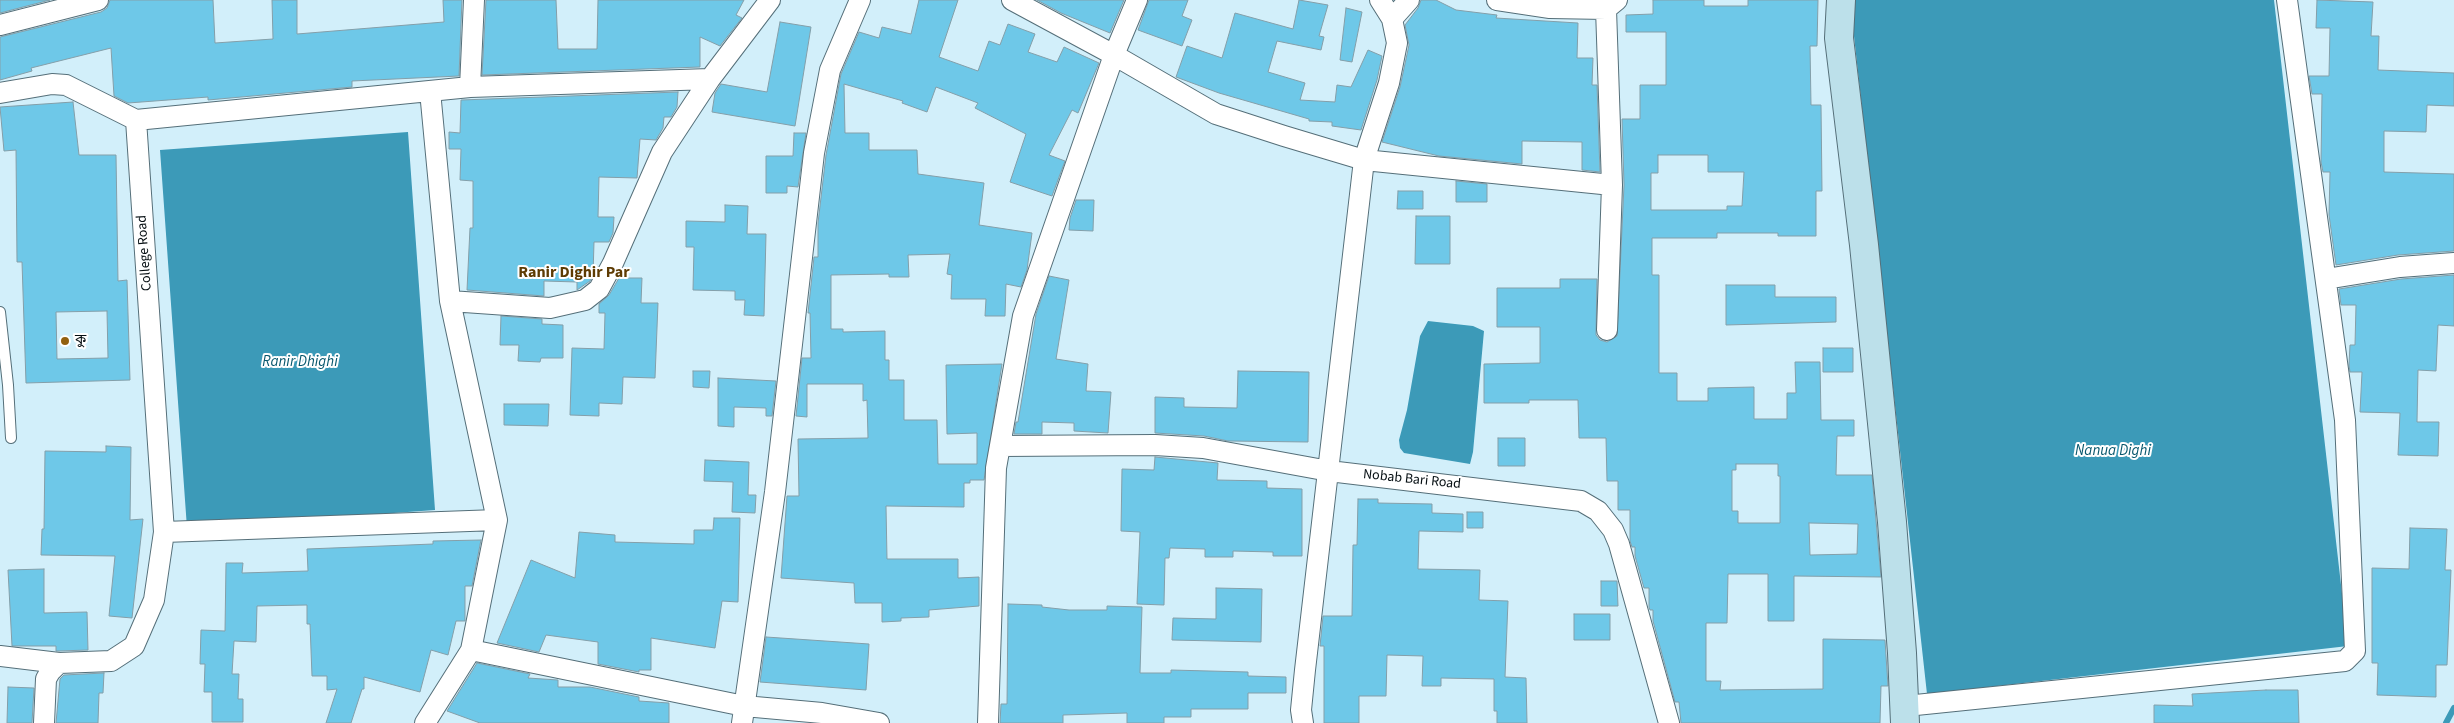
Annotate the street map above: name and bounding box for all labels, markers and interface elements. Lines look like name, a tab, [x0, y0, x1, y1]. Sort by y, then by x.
street label: College Road	[134, 214, 156, 292]
district label: Ranir Dighir Par	[518, 263, 630, 283]
place label: কু	[75, 333, 86, 349]
marker: কু	[59, 335, 71, 347]
water label: Ranir Dhighi	[262, 354, 338, 372]
water label: Nanua Dighi	[2075, 443, 2151, 461]
street label: Nobab Bari Road	[1362, 467, 1462, 493]

